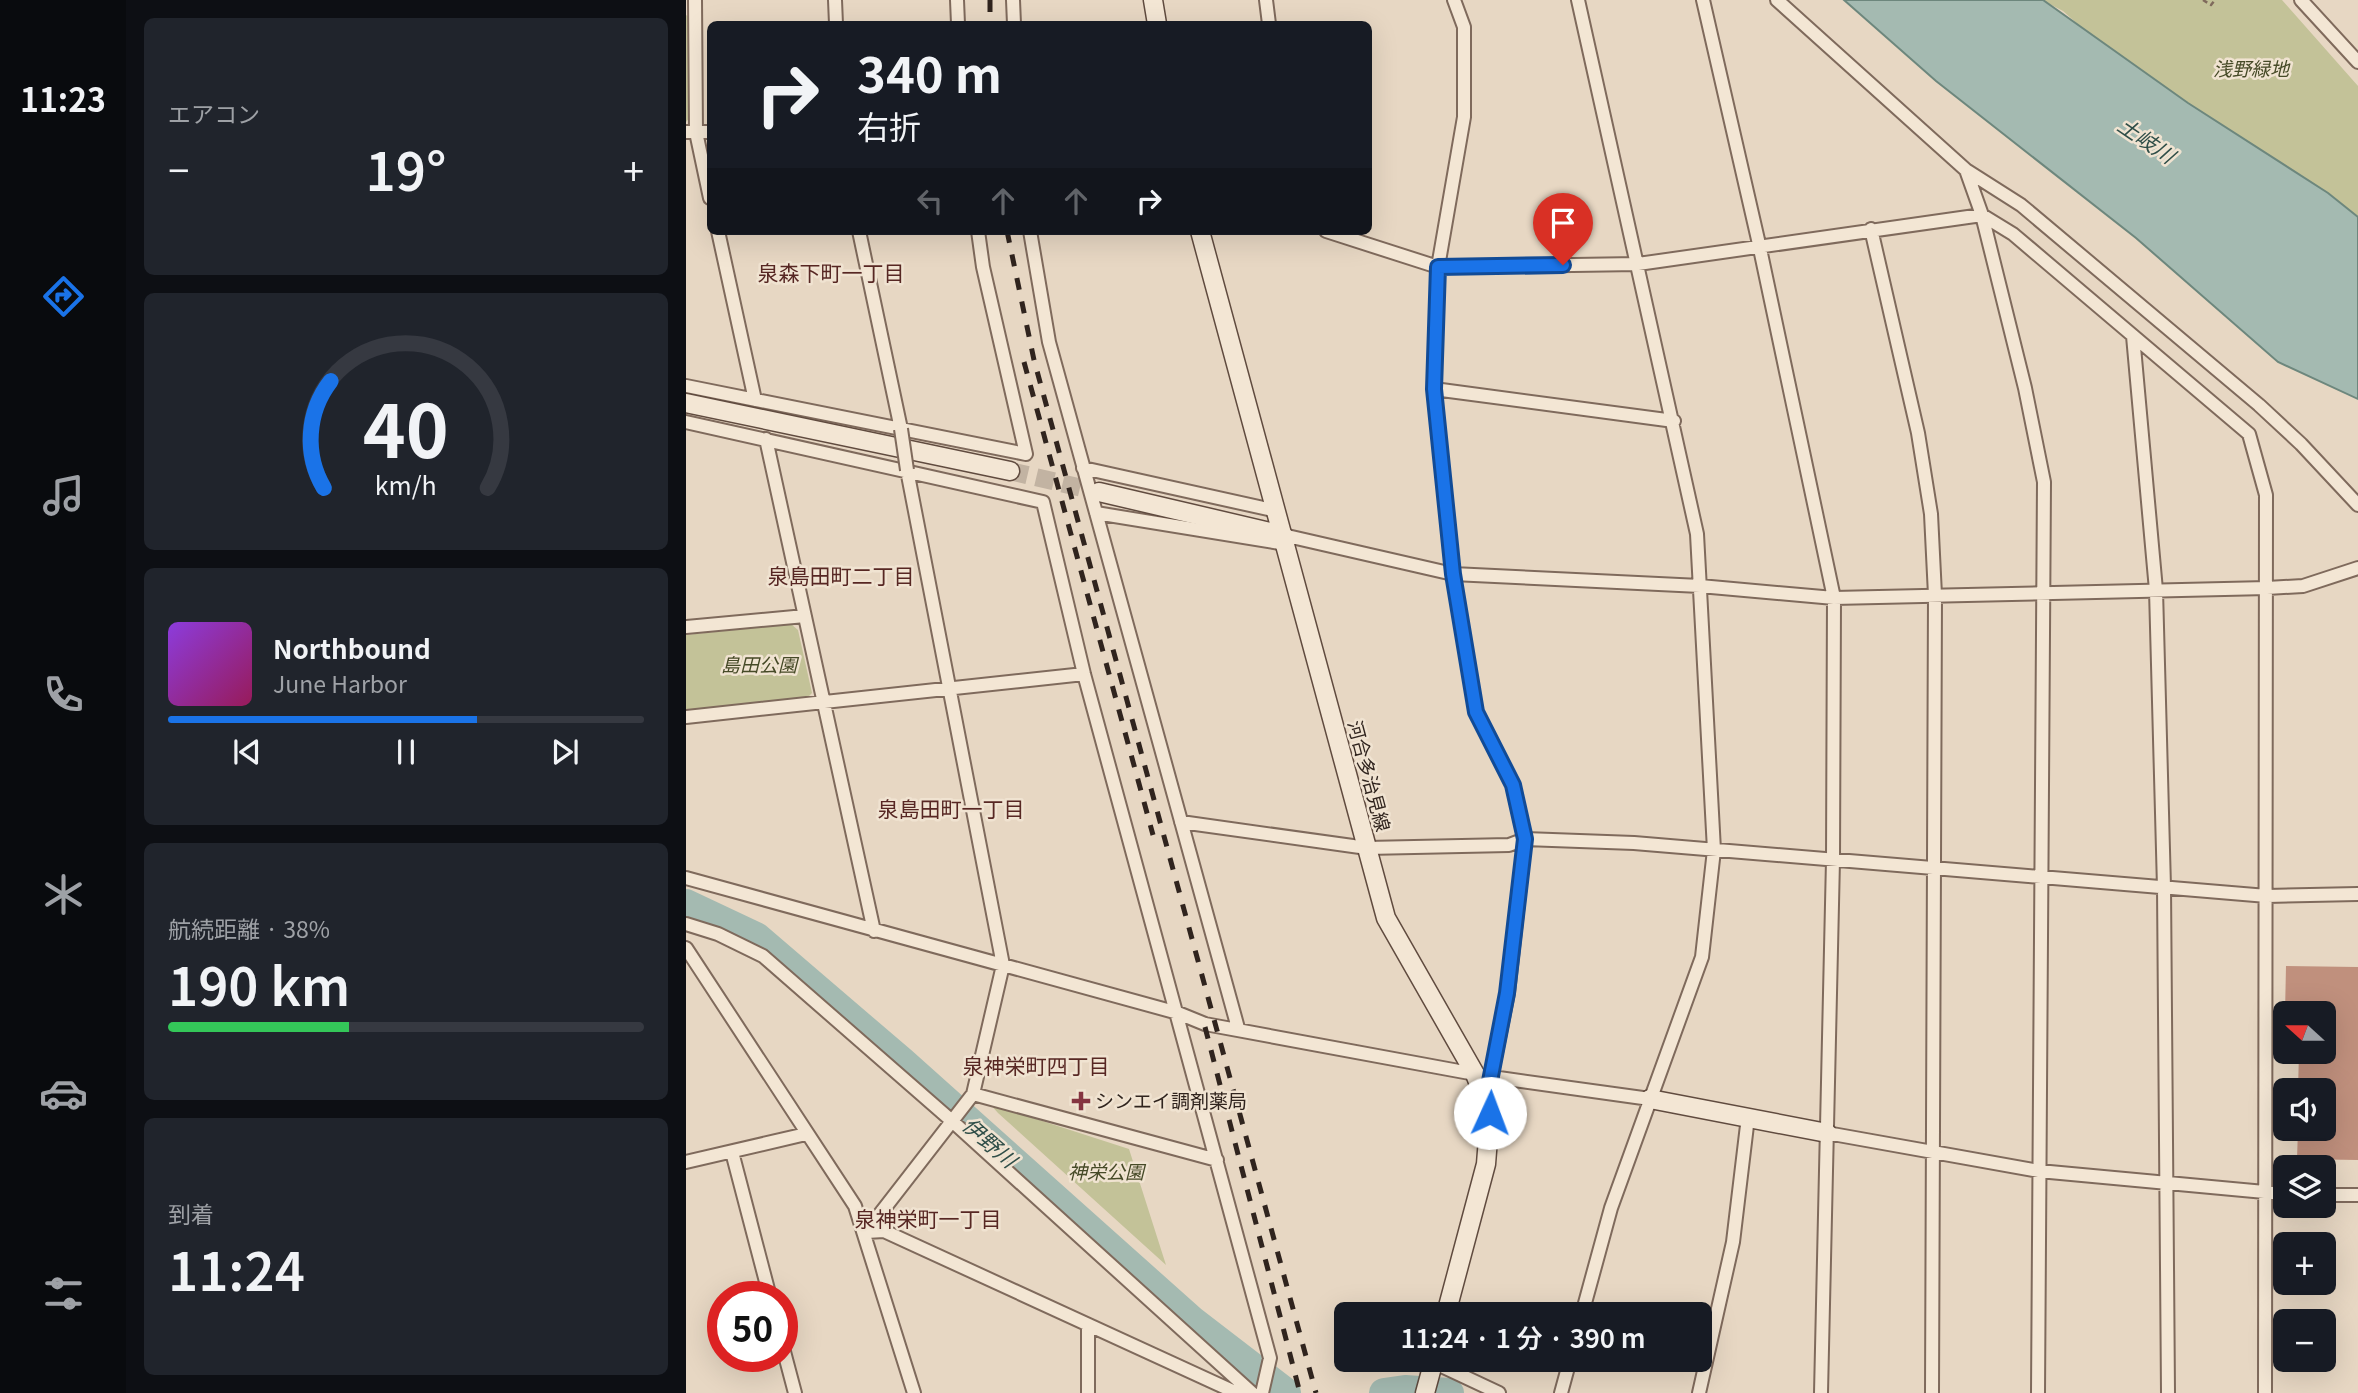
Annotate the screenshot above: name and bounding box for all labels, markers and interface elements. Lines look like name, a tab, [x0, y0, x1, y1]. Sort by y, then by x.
text: 340 m	[857, 36, 1002, 107]
icon: right	[742, 49, 833, 140]
park label: 浅野緑地	[2213, 54, 2291, 81]
text: 11:23	[20, 75, 106, 121]
text: エアコン	[168, 96, 260, 130]
text: 右折	[857, 102, 921, 148]
water label: 土岐川	[2113, 109, 2183, 171]
text: 19°	[366, 131, 446, 206]
text: −	[168, 141, 189, 196]
text: +	[623, 141, 644, 196]
icon: left	[911, 182, 949, 220]
icon: ahead	[984, 182, 1022, 220]
icon: ahead	[1057, 182, 1095, 220]
icon: right	[1130, 182, 1168, 220]
pin	[1533, 193, 1593, 265]
icon: arrive	[1544, 204, 1582, 242]
district label: 泉森下町一丁目	[758, 257, 905, 287]
icon: directions	[39, 272, 88, 321]
text: 40	[363, 374, 449, 479]
text: km/h	[375, 465, 437, 501]
icon: music	[39, 471, 88, 520]
district label: 泉島田町二丁目	[768, 560, 915, 590]
text: Northbound	[273, 629, 431, 666]
park label: 島田公園	[721, 650, 800, 677]
text: June Harbor	[273, 666, 407, 700]
icon: phone	[39, 670, 88, 719]
street label: 河合多治見線	[1343, 717, 1398, 834]
icon: previous	[228, 733, 266, 771]
icon: pause	[387, 733, 425, 771]
icon: next	[546, 733, 584, 771]
district label: 泉島田町一丁目	[878, 793, 1025, 823]
icon: climate	[39, 870, 88, 919]
text: 航続距離 · 38%	[168, 911, 330, 945]
text: 190 km	[168, 946, 350, 1021]
north arrow	[2273, 1001, 2336, 1064]
map controls	[2273, 1001, 2336, 1372]
district label: 泉神栄町四丁目	[963, 1050, 1110, 1080]
icon: car	[39, 1069, 88, 1118]
position arrow	[1453, 1076, 1527, 1150]
button: sound	[2273, 1078, 2336, 1141]
place label: シンエイ調剤薬局	[1095, 1086, 1247, 1113]
marker: シンエイ調剤薬局	[1073, 1093, 1089, 1109]
water label: 伊野川	[957, 1110, 1025, 1175]
button: layers	[2273, 1155, 2336, 1218]
park label: 神栄公園	[1068, 1157, 1147, 1184]
text: 到着	[168, 1196, 214, 1230]
district label: 泉神栄町一丁目	[855, 1203, 1002, 1233]
text: 11:24	[168, 1231, 305, 1306]
button: +	[2273, 1232, 2336, 1295]
icon: filters	[39, 1269, 88, 1318]
speed limit sign: 50	[707, 1281, 798, 1372]
button: −	[2273, 1309, 2336, 1372]
text: 11:24 · 1 分 · 390 m	[1400, 1318, 1646, 1355]

